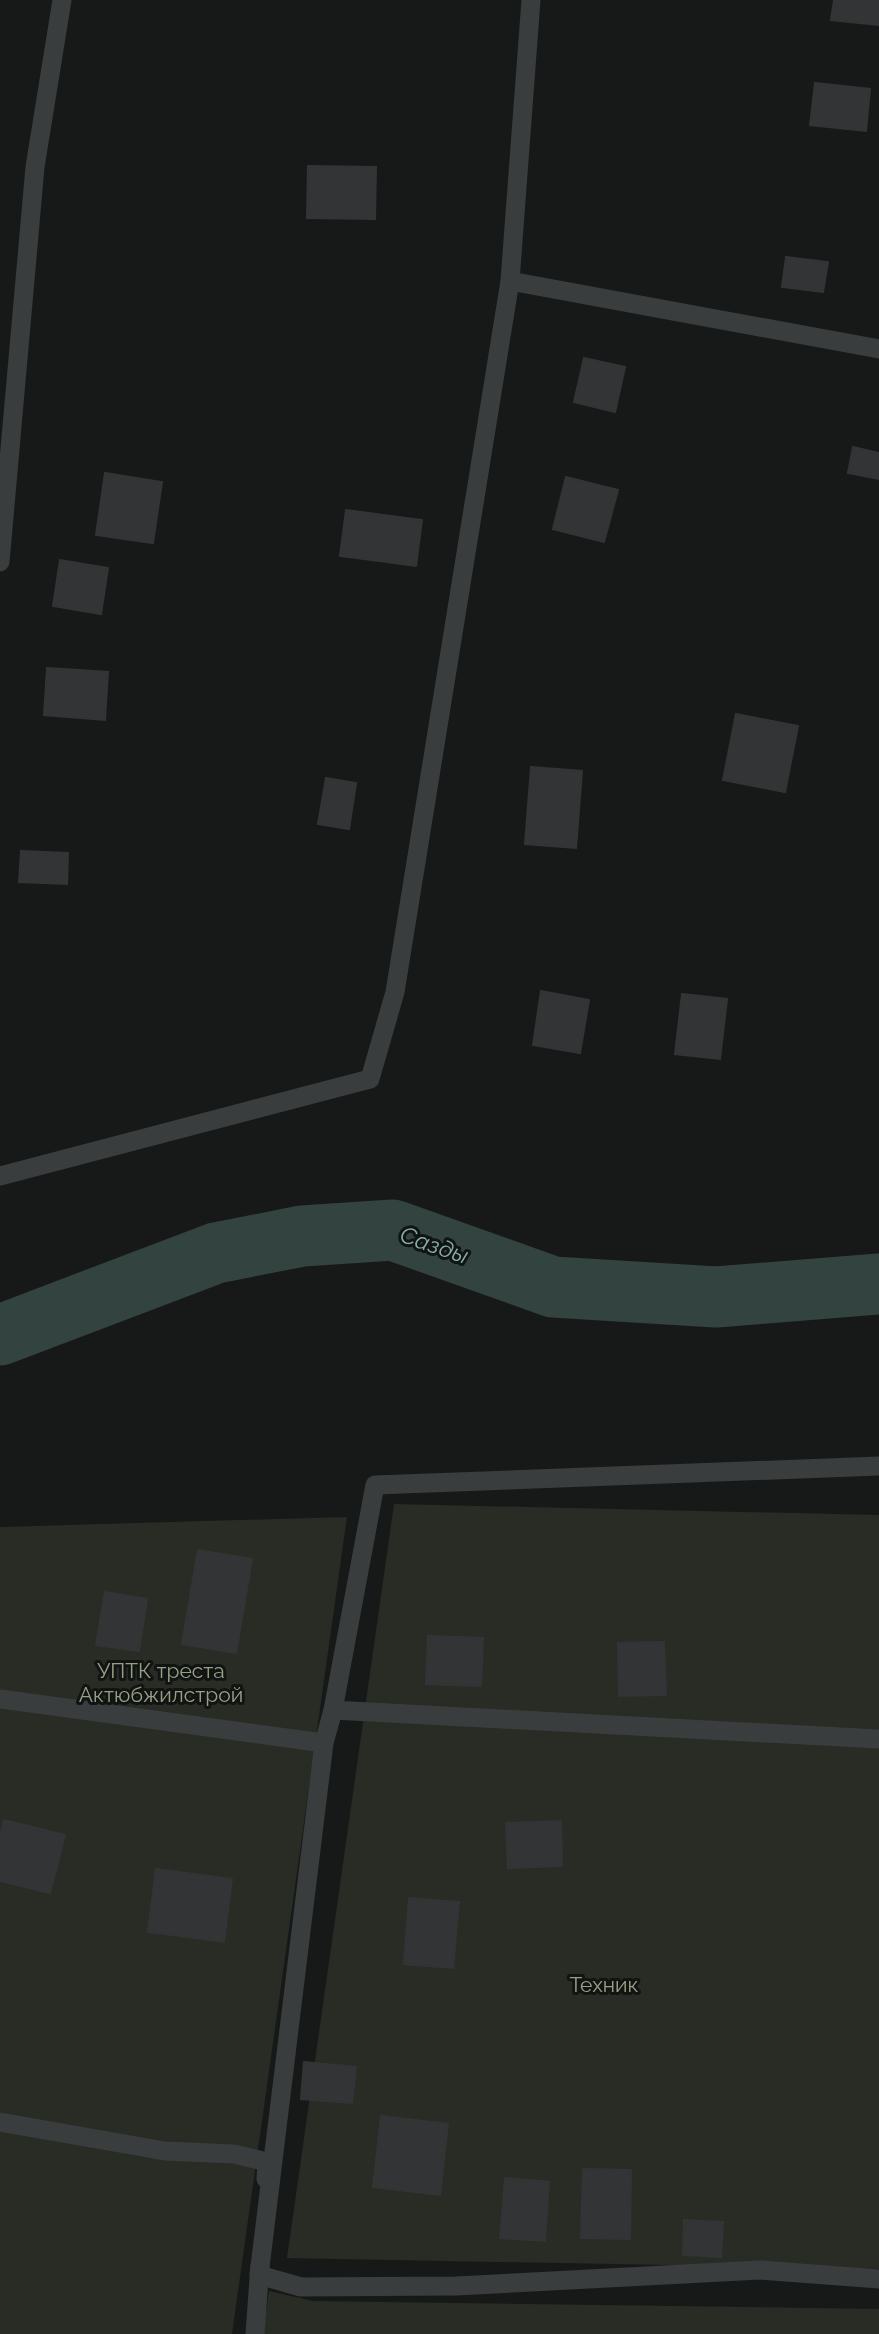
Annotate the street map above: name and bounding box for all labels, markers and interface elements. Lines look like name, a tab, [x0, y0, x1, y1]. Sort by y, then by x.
water label: Сазды	[397, 1220, 472, 1269]
park label: УПТК треста Актюбжилстрой	[79, 1658, 243, 1707]
park label: Техник	[569, 1972, 639, 1997]

